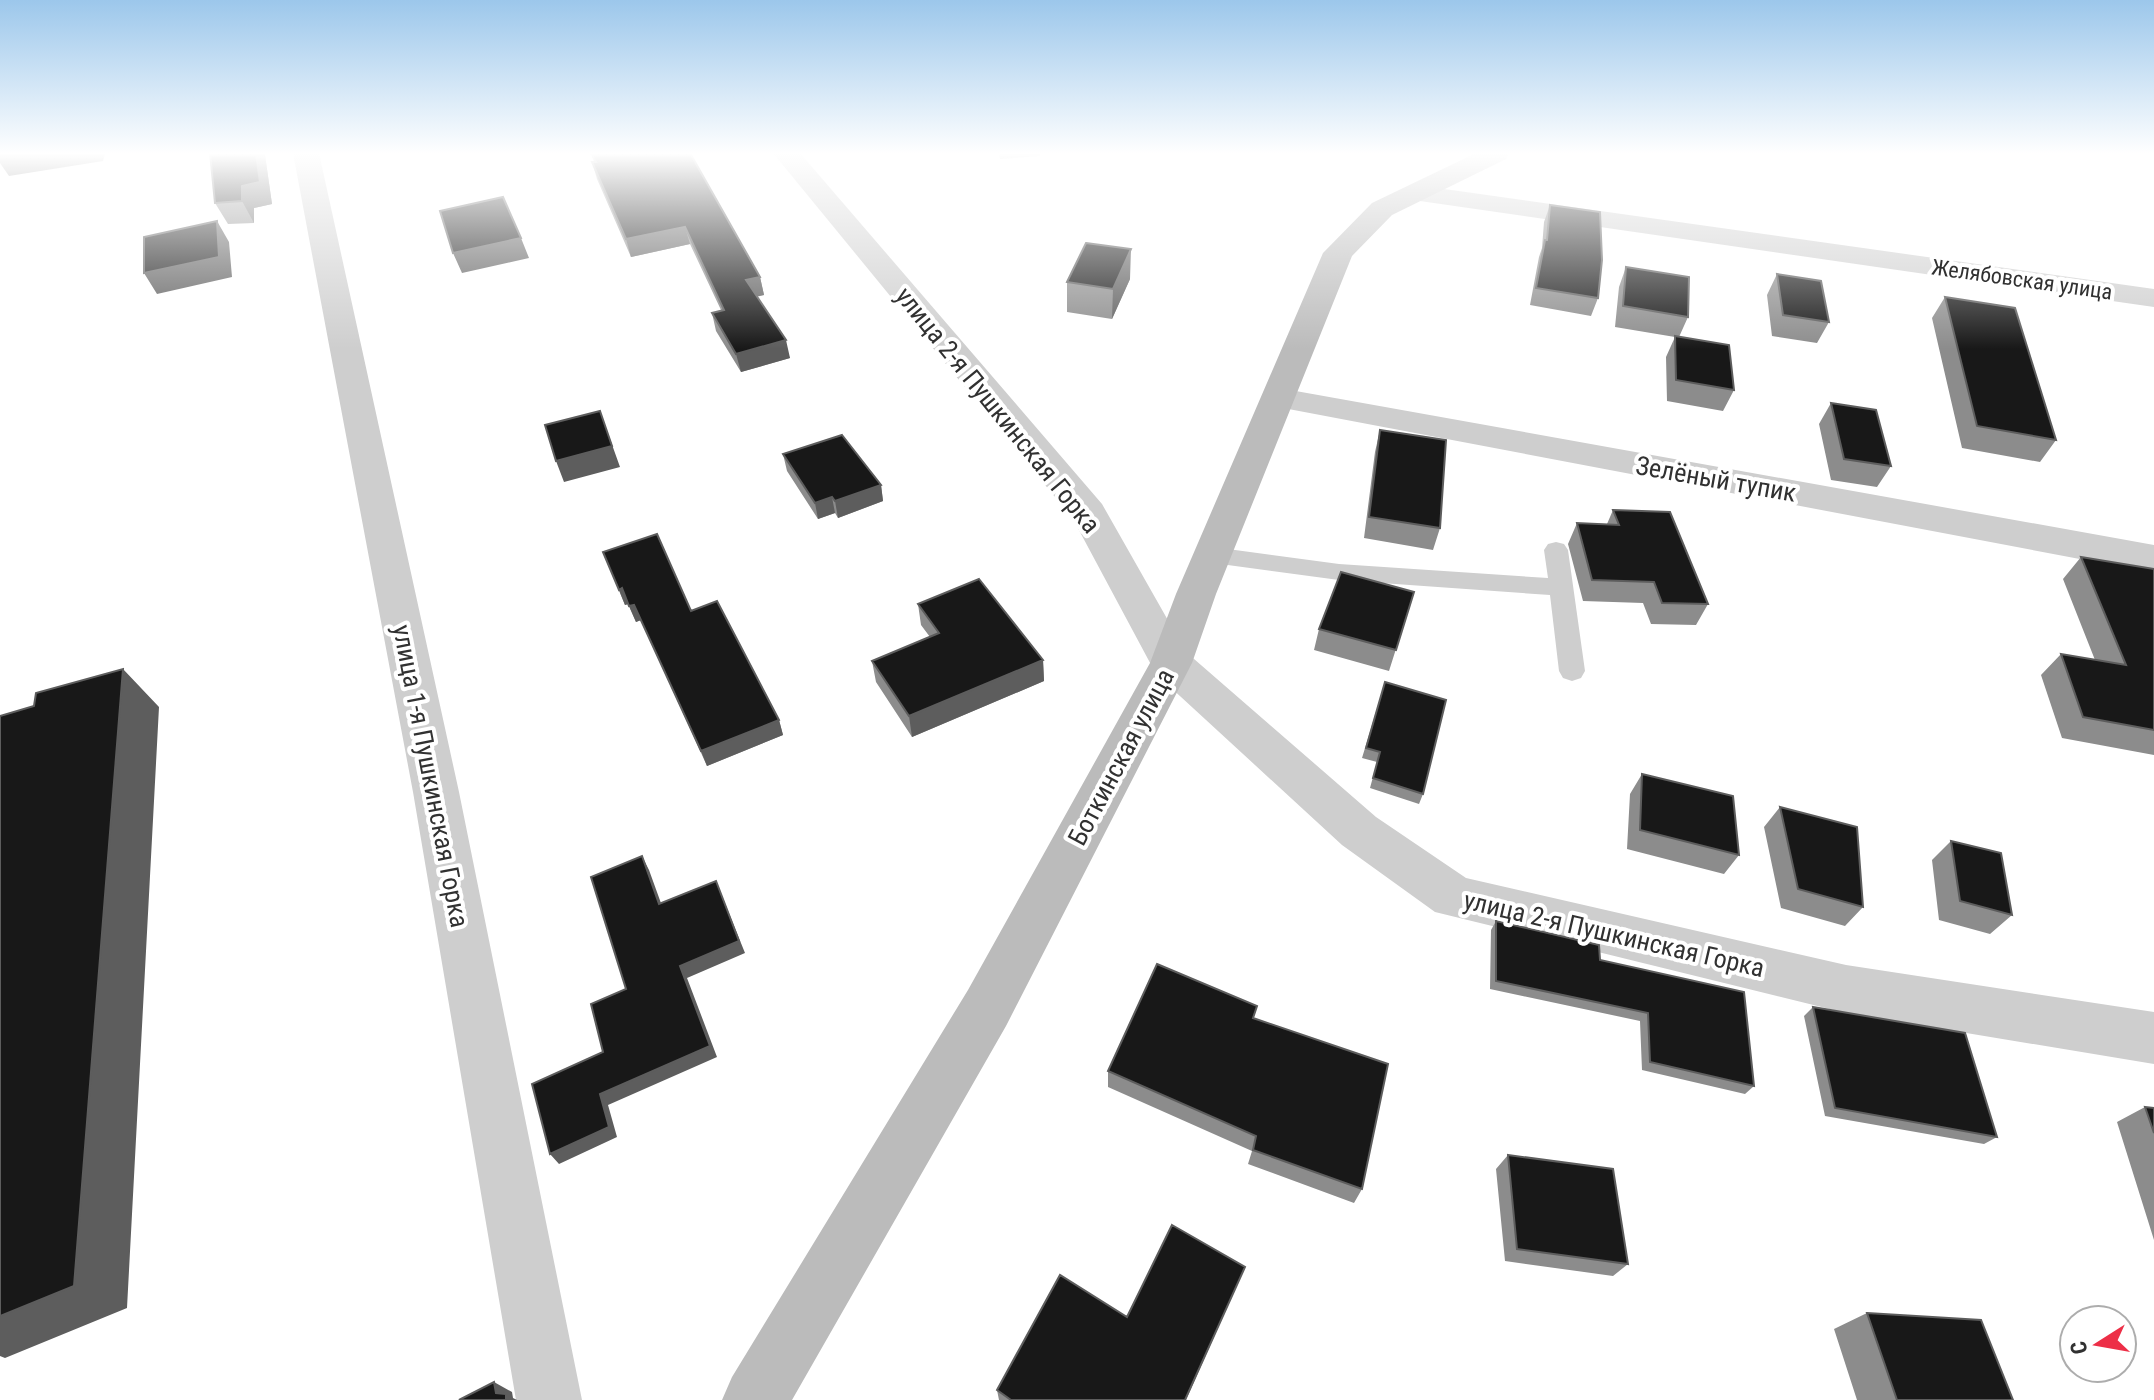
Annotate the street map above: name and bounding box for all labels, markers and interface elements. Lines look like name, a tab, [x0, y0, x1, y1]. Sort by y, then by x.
street label: Желябовская улица	[1930, 254, 2114, 305]
street label: улица 2-я Пушкинская Горка	[890, 281, 1106, 539]
street label: Зелёный тупик	[1634, 450, 1799, 508]
street label: улица 1-я Пушкинская Горка	[387, 622, 475, 930]
street label: Боткинская улица	[1062, 664, 1180, 850]
street label: улица 2-я Пушкинская Горка	[1461, 885, 1767, 983]
north arrow	[2058, 1304, 2138, 1384]
text: С	[2065, 1339, 2092, 1356]

